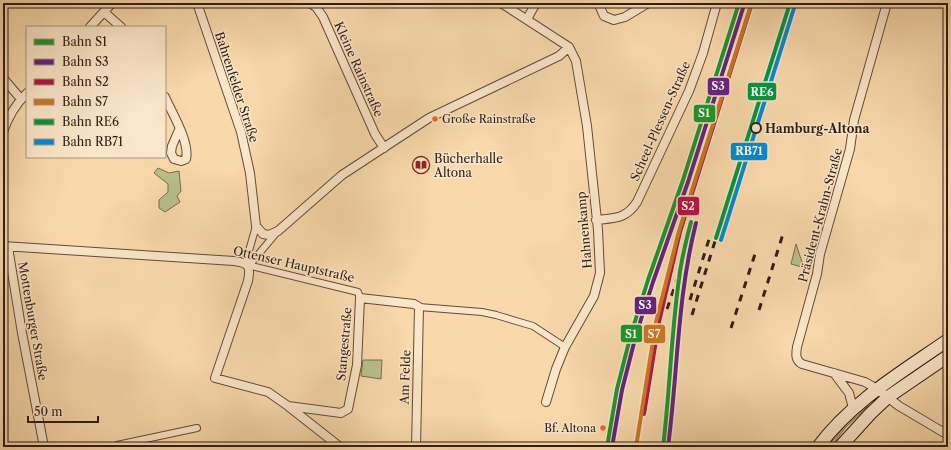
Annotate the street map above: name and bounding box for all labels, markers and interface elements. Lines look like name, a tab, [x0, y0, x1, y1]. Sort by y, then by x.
street label: Kleine Rainstraße	[331, 19, 387, 119]
legend	[26, 26, 166, 158]
street label: Bahrenfelder Straße	[212, 30, 262, 145]
text: Bahn S1	[62, 34, 107, 49]
text: Bahn S3	[62, 54, 109, 69]
street label: Scheel-Plessen-Straße	[627, 59, 693, 183]
text: Bahn S2	[62, 74, 109, 89]
line badge: S3	[707, 77, 730, 96]
text: S3	[711, 79, 725, 93]
line badge: RE6	[747, 82, 777, 101]
text: RE6	[750, 85, 774, 99]
text: Bahn S7	[62, 94, 108, 109]
line badge: S1	[693, 104, 716, 123]
text: S1	[698, 106, 710, 120]
place label: Große Rainstraße	[442, 112, 536, 126]
text: Bahn RE6	[62, 114, 119, 129]
marker: Große Rainstraße	[430, 114, 440, 124]
place label: Hamburg-Altona	[765, 121, 870, 136]
marker: Hamburg-Altona	[750, 122, 762, 134]
text: Bahn RB71	[62, 134, 123, 149]
line badge: RB71	[730, 142, 768, 161]
text: RB71	[735, 144, 763, 158]
street label: Präsident-Krahn-Straße	[795, 146, 845, 284]
place label: Bücherhalle Altona	[433, 151, 503, 180]
library icon: Bücherhalle Altona	[411, 155, 431, 175]
street label: Hahnenkamp	[573, 191, 595, 269]
line badge: S2	[677, 196, 700, 216]
text: S2	[681, 199, 695, 213]
street label: Ottenser Hauptstraße	[232, 243, 356, 285]
street label: Mottenburger Straße	[15, 260, 51, 382]
line badge: S3	[634, 296, 657, 315]
text: S3	[638, 298, 652, 312]
street label: Stangestraße	[333, 306, 355, 382]
line badge: S1	[620, 324, 643, 343]
line badge: S7	[643, 324, 666, 344]
text: S1	[625, 327, 637, 341]
text: S7	[648, 327, 661, 341]
street label: Am Felde	[397, 349, 413, 406]
scale bar	[28, 398, 98, 424]
text: 50 m	[34, 404, 63, 419]
place label: Bf. Altona	[544, 421, 596, 435]
marker: Bf. Altona	[598, 423, 608, 433]

